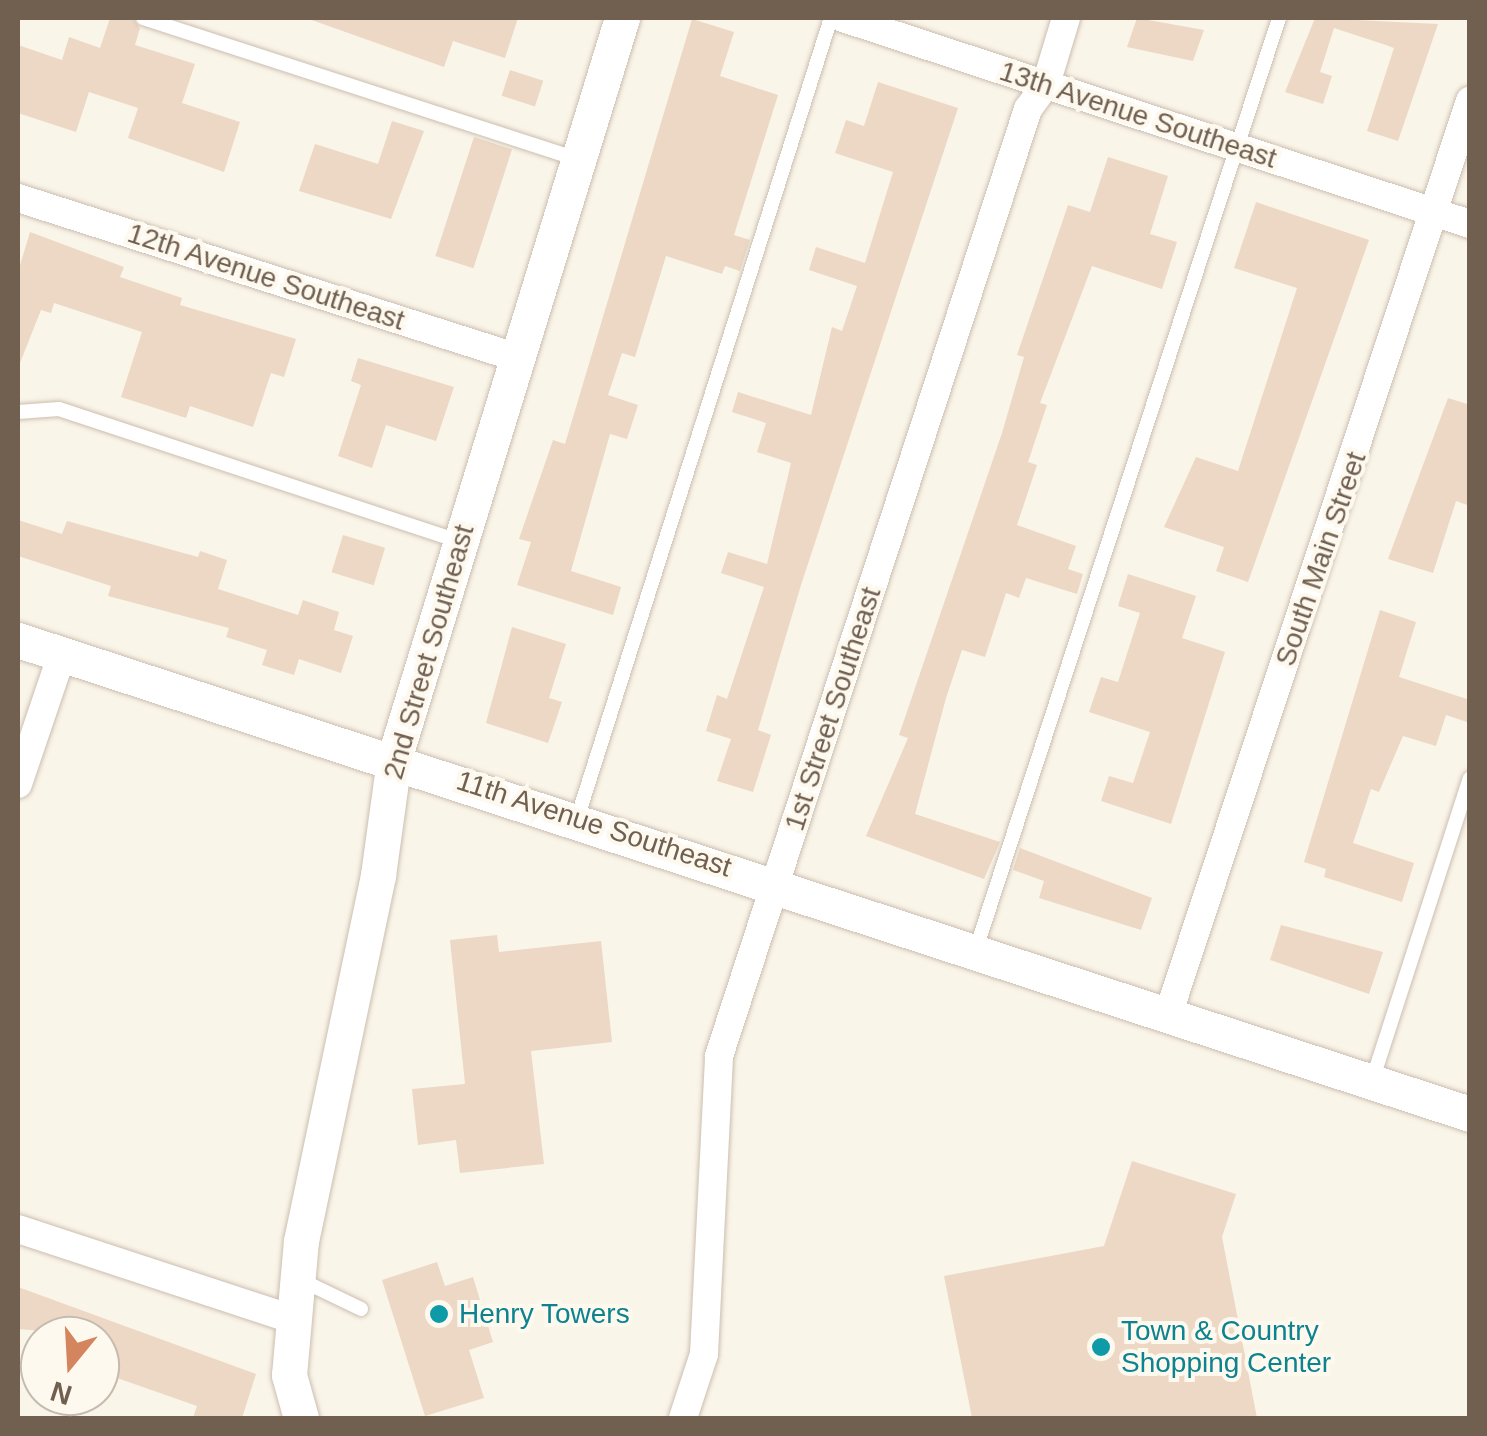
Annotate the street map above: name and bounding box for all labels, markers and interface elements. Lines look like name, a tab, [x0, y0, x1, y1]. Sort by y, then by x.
street label: 13th Avenue Southeast	[995, 54, 1281, 176]
street label: 12th Avenue Southeast	[123, 216, 409, 338]
street label: South Main Street	[1269, 448, 1373, 670]
street label: 2nd Street Southeast	[377, 521, 481, 783]
street label: 1st Street Southeast	[778, 583, 888, 835]
street label: 11th Avenue Southeast	[452, 763, 736, 885]
place label: Henry Towers	[459, 1297, 630, 1331]
marker: Henry Towers	[428, 1303, 450, 1325]
place label: Town & Country Shopping Center	[1121, 1314, 1331, 1380]
north arrow	[20, 1316, 120, 1416]
marker: Town & Country Shopping Center	[1090, 1336, 1112, 1358]
text: N	[47, 1375, 76, 1411]

